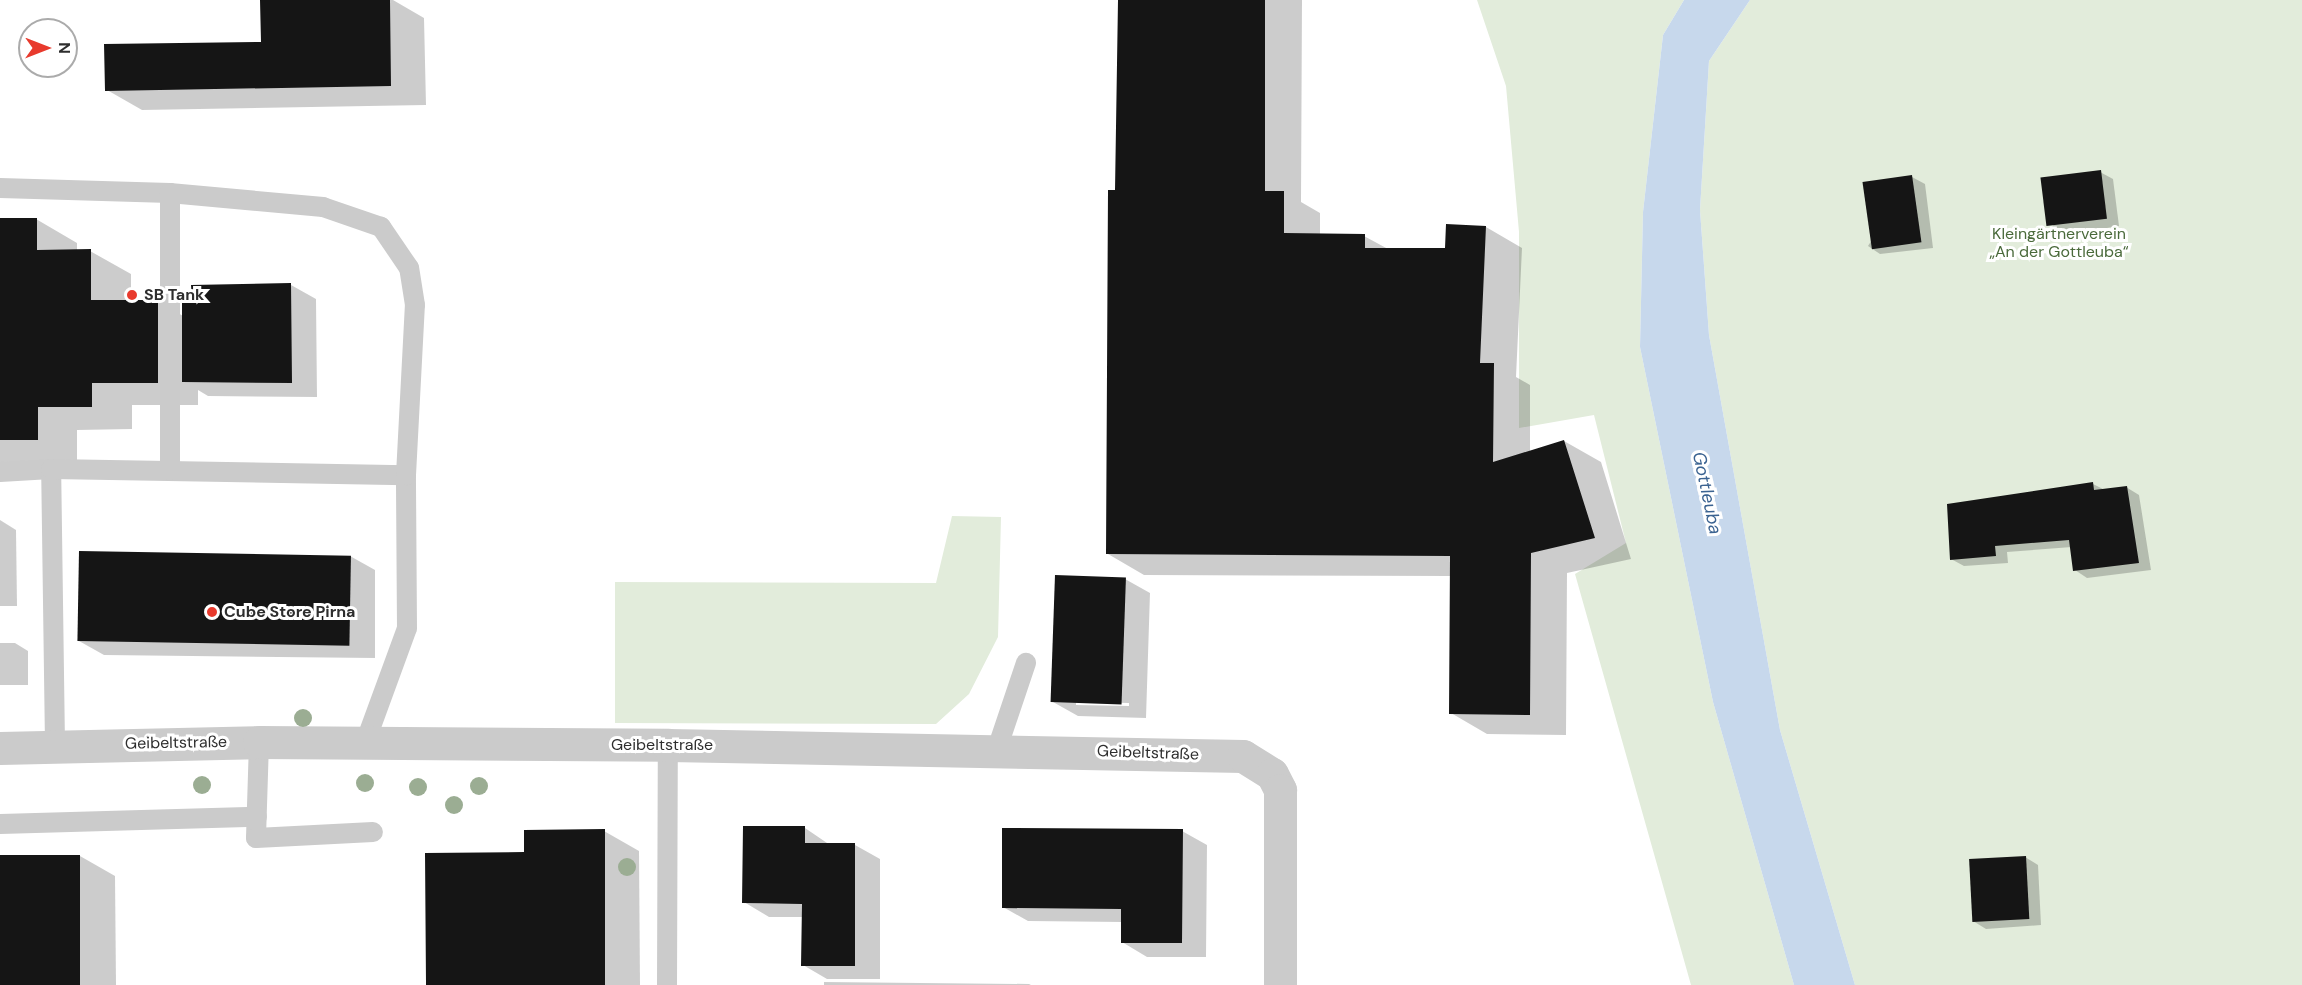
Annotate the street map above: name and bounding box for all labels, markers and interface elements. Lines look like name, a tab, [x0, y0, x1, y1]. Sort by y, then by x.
north arrow	[18, 18, 78, 78]
text: N	[54, 42, 75, 54]
park label: Kleingärtnerverein „An der Gottleuba“	[1989, 224, 2129, 262]
place label: SB Tank	[144, 285, 204, 305]
marker: SB Tank	[125, 288, 139, 302]
water label: Gottleuba	[1688, 450, 1726, 536]
place label: Cube Store Pirna	[224, 602, 355, 622]
marker: Cube Store Pirna	[205, 605, 219, 619]
street label: Geibeltstraße	[125, 733, 227, 753]
street label: Geibeltstraße	[611, 735, 713, 755]
street label: Geibeltstraße	[1097, 742, 1199, 764]

